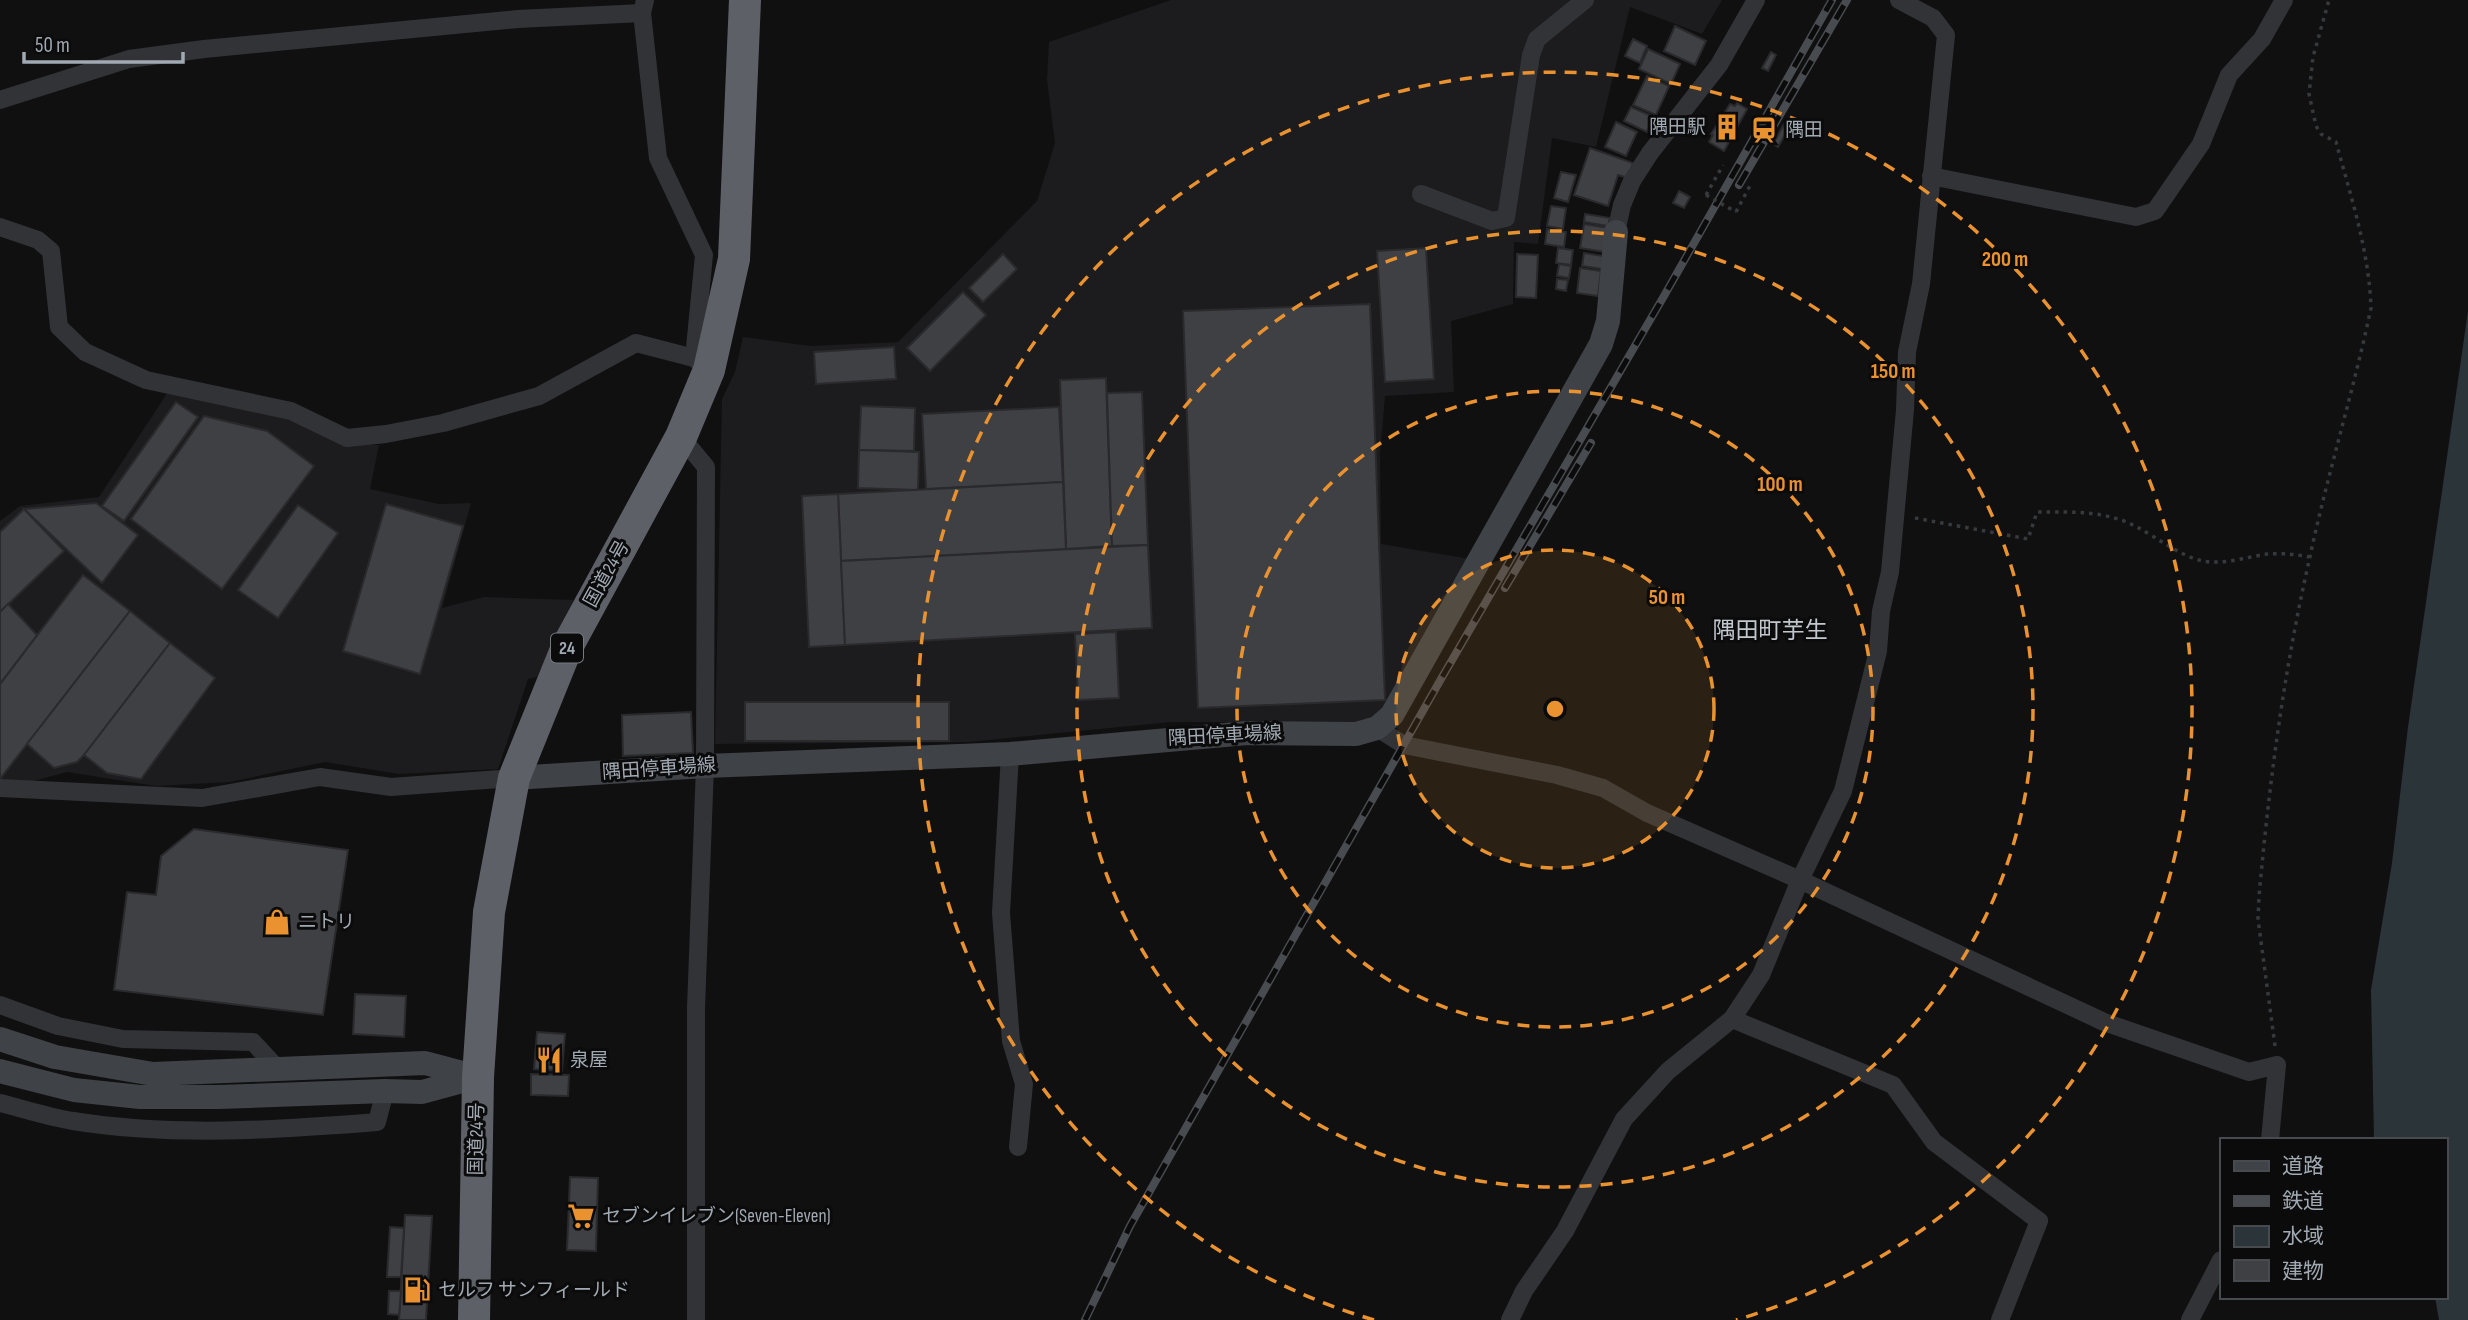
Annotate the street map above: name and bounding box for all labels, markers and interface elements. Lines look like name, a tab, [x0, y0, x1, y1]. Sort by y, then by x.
scale bar	[24, 21, 184, 65]
text: 50 m	[35, 33, 70, 58]
building icon: 隅田駅	[1712, 112, 1742, 142]
station icon: 隅田	[1749, 115, 1779, 145]
place label: 隅田駅	[1649, 116, 1706, 139]
place label: 隅田	[1785, 119, 1823, 142]
text: 200 m	[1982, 247, 2028, 272]
text: 150 m	[1871, 359, 1915, 384]
text: 100 m	[1757, 472, 1803, 497]
street label: 国道24号	[579, 537, 635, 611]
text: 50 m	[1649, 585, 1685, 610]
district label: 隅田町芋生	[1713, 617, 1828, 645]
road number: 24	[551, 634, 583, 662]
centre of rings	[1543, 697, 1567, 721]
street label: 隅田停車場線	[1167, 722, 1283, 750]
street label: 隅田停車場線	[601, 754, 717, 784]
shop icon: ニトリ	[262, 907, 292, 937]
place label: ニトリ	[298, 911, 355, 934]
restaurant icon: 泉屋	[534, 1045, 564, 1075]
place label: 泉屋	[570, 1049, 608, 1072]
street label: 国道24号	[465, 1102, 489, 1176]
legend	[2220, 1138, 2447, 1299]
text: 道路	[2282, 1154, 2324, 1179]
text: 鉄道	[2282, 1189, 2324, 1214]
supermarket icon: セブンイレブン(Seven-Eleven)	[566, 1201, 596, 1231]
place label: セブンイレブン(Seven-Eleven)	[602, 1205, 831, 1228]
text: 水域	[2282, 1224, 2324, 1249]
text: 建物	[2282, 1259, 2324, 1284]
fuel station icon: セルフ サンフィールド	[402, 1275, 432, 1305]
place label: セルフ サンフィールド	[438, 1279, 630, 1302]

